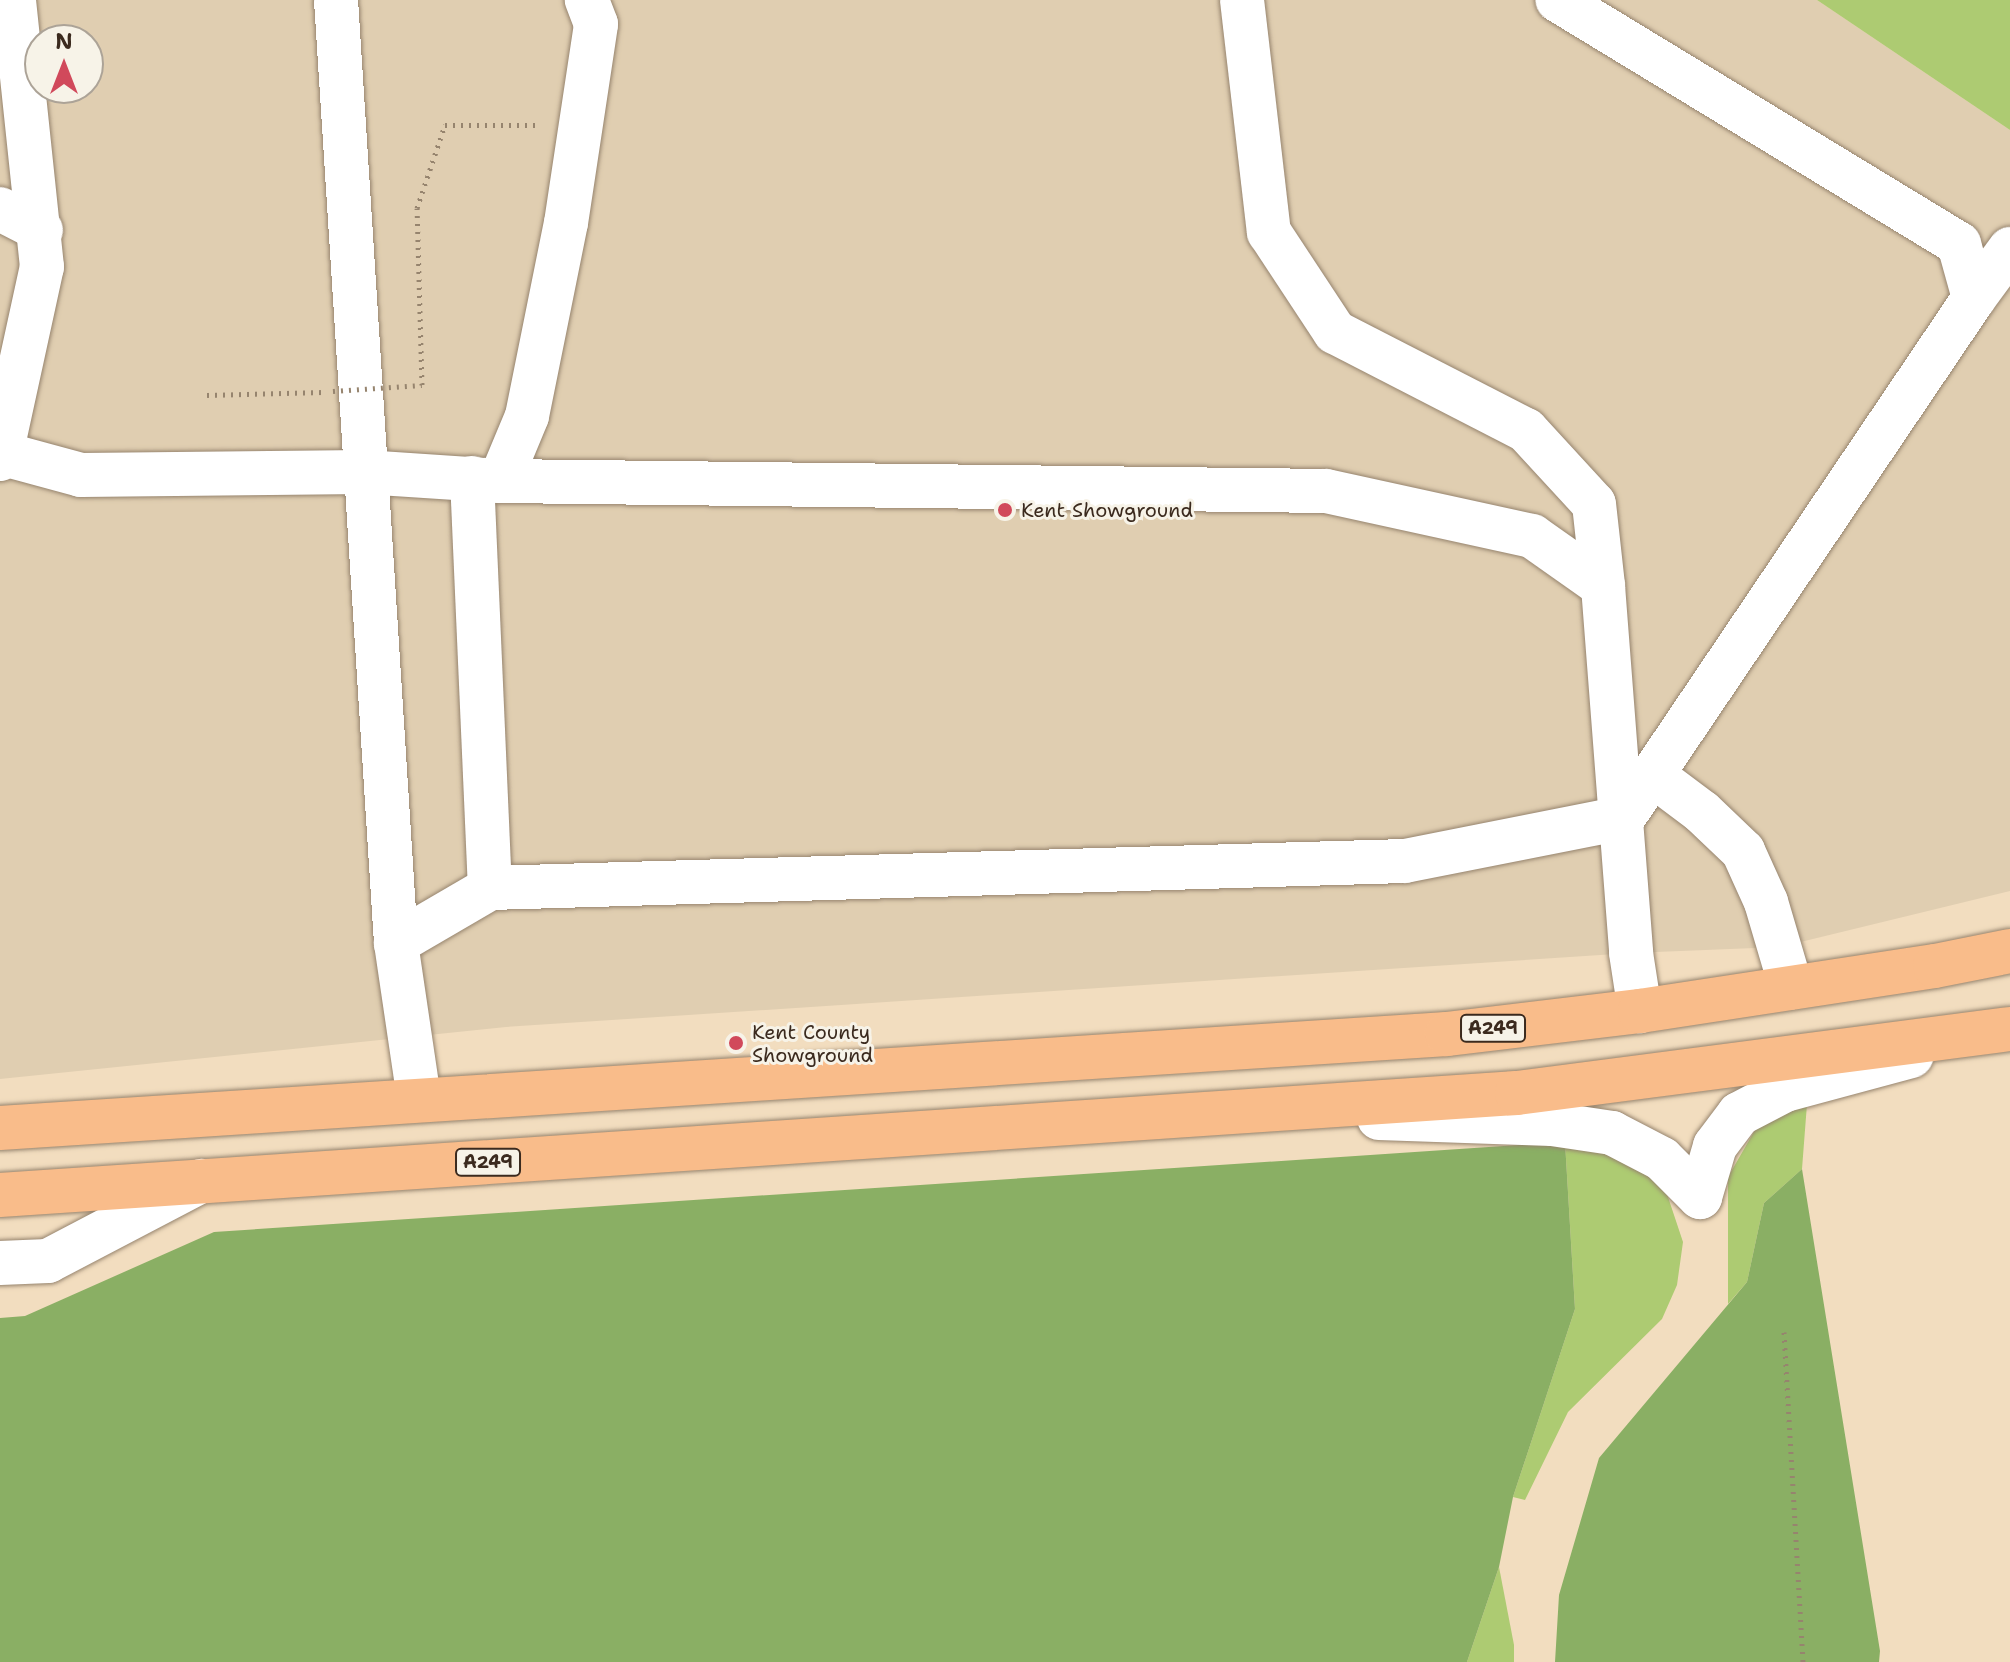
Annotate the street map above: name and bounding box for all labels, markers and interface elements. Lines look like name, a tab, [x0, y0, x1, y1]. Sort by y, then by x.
north arrow	[24, 24, 104, 104]
text: N	[55, 27, 73, 56]
place label: Kent Showground	[1021, 498, 1193, 522]
marker: Kent Showground	[996, 501, 1014, 519]
road number: A249	[1459, 1014, 1527, 1042]
place label: Kent County Showground	[752, 1020, 873, 1067]
marker: Kent County Showground	[727, 1034, 745, 1052]
road number: A249	[454, 1148, 522, 1176]

